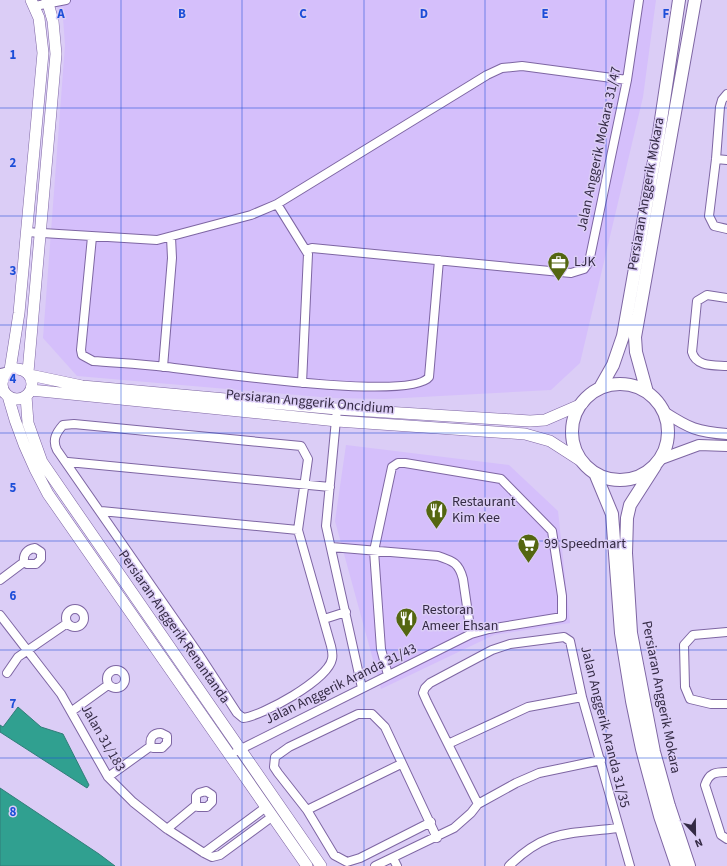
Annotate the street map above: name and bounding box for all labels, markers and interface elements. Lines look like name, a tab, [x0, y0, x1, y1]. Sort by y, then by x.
text: A	[56, 5, 65, 23]
text: B	[178, 5, 186, 23]
text: C	[299, 5, 307, 23]
text: D	[420, 5, 428, 23]
text: E	[541, 5, 549, 23]
text: F	[663, 5, 670, 23]
text: 1	[10, 46, 17, 64]
street label: Jalan Anggerik Mokara 31/47	[572, 65, 626, 233]
street label: Persiaran Anggerik Mokara	[623, 116, 669, 272]
text: 2	[10, 154, 17, 172]
office icon: LJK	[546, 249, 572, 282]
place label: LJK	[574, 252, 597, 272]
text: 3	[10, 262, 17, 280]
text: 4	[10, 370, 17, 388]
street label: Persiaran Anggerik Oncidium	[225, 385, 395, 419]
text: 5	[10, 479, 17, 497]
place label: Restaurant Kim Kee	[452, 492, 516, 528]
restaurant icon: Restaurant Kim Kee	[423, 497, 449, 530]
supermarket icon: 99 Speedmart	[516, 531, 542, 564]
place label: 99 Speedmart	[544, 534, 626, 554]
street label: Persiaran Anggerik Renantanda	[113, 546, 235, 708]
text: 6	[10, 587, 17, 605]
place label: Restoran Ameer Ehsan	[422, 600, 498, 636]
restaurant icon: Restoran Ameer Ehsan	[394, 605, 420, 638]
street label: Persiaran Anggerik Mokara	[636, 619, 686, 775]
street label: Jalan Anggerik Aranda 31/43	[262, 639, 420, 729]
street label: Jalan Anggerik Aranda 31/35	[575, 644, 635, 810]
text: 7	[10, 695, 17, 713]
street label: Jalan 31/183	[76, 701, 130, 775]
text: 8	[10, 803, 17, 821]
north arrow	[675, 814, 715, 854]
text: N	[692, 834, 705, 851]

